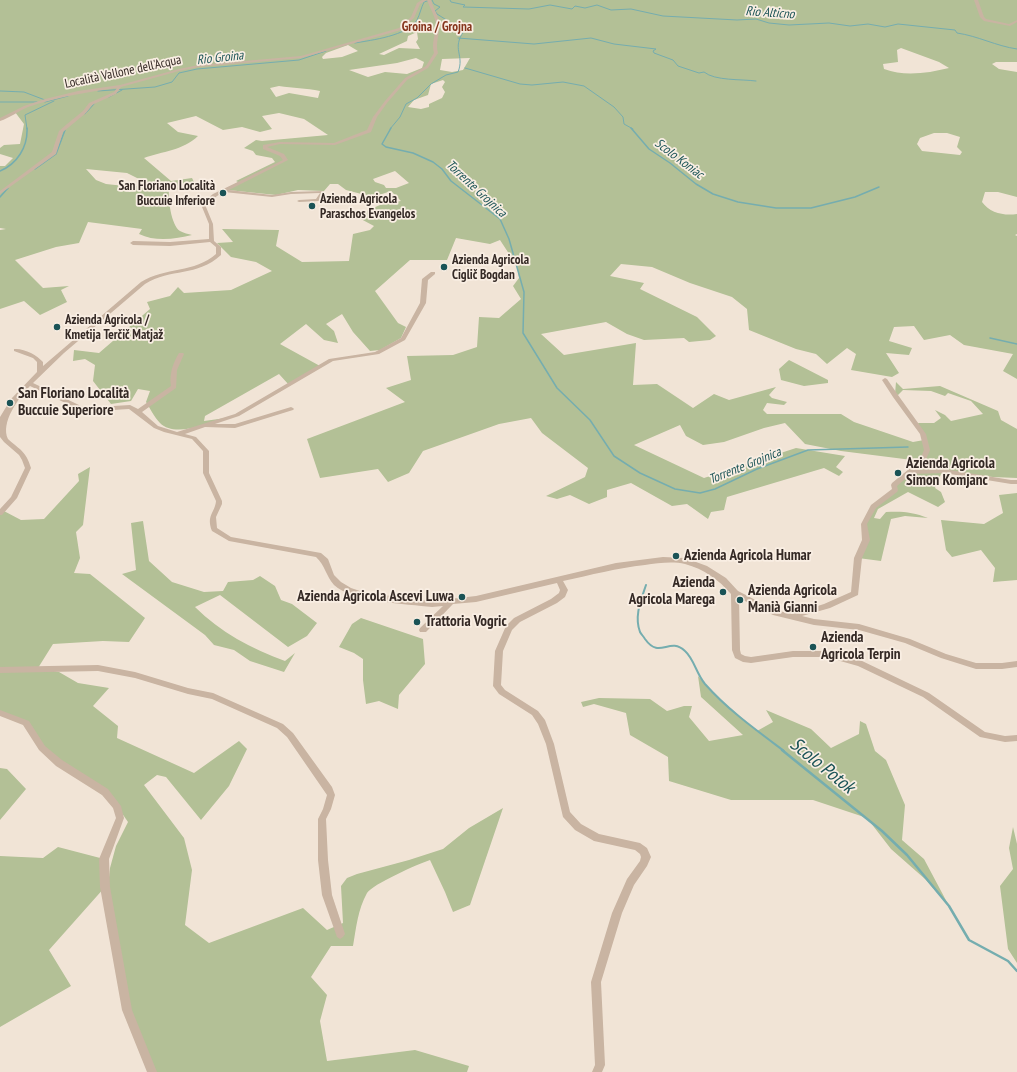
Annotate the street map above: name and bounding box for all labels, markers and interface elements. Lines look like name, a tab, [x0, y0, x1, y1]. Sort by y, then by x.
water label: Rio Alticno	[745, 4, 795, 22]
district label: Groina / Grojna	[402, 19, 472, 35]
water label: Rio Groina	[196, 48, 244, 68]
street label: Località Vallone dell'Acqua	[63, 52, 183, 92]
water label: Scolo Koniac	[652, 136, 706, 182]
water label: Torrente Grojnica	[443, 157, 509, 221]
place label: San Floriano Località Buccuie Inferiore	[119, 178, 215, 209]
marker: San Floriano Località Buccuie Inferiore	[218, 188, 228, 198]
place label: Azienda Agricola Paraschos Evangelos	[320, 191, 415, 222]
marker: Azienda Agricola Paraschos Evangelos	[307, 201, 317, 211]
place label: Azienda Agricola Ciglič Bogdan	[452, 252, 529, 283]
marker: Azienda Agricola Ciglič Bogdan	[439, 262, 449, 272]
place label: Azienda Agricola / Kmetija Terčič Matjaž	[65, 312, 163, 343]
marker: Azienda Agricola / Kmetija Terčič Matjaž	[52, 322, 62, 332]
place label: San Floriano Località Buccuie Superiore	[18, 385, 129, 420]
marker: San Floriano Località Buccuie Superiore	[5, 398, 15, 408]
water label: Torrente Grojnica	[707, 444, 783, 488]
place label: Azienda Agricola Simon Komjanc	[906, 455, 995, 490]
marker: Azienda Agricola Simon Komjanc	[893, 468, 903, 478]
place label: Azienda Agricola Humar	[684, 547, 811, 565]
marker: Azienda Agricola Humar	[671, 551, 681, 561]
place label: Azienda Agricola Marega	[629, 574, 715, 609]
place label: Azienda Agricola Manià Gianni	[748, 582, 837, 617]
marker: Azienda Agricola Marega	[718, 587, 728, 597]
place label: Azienda Agricola Ascevi Luwa	[297, 588, 454, 606]
marker: Azienda Agricola Ascevi Luwa	[457, 592, 467, 602]
marker: Azienda Agricola Manià Gianni	[735, 595, 745, 605]
place label: Trattoria Vogric	[425, 613, 507, 631]
marker: Trattoria Vogric	[412, 617, 422, 627]
place label: Azienda Agricola Terpin	[821, 629, 900, 664]
marker: Azienda Agricola Terpin	[808, 642, 818, 652]
water label: Scolo Potok	[785, 733, 859, 799]

